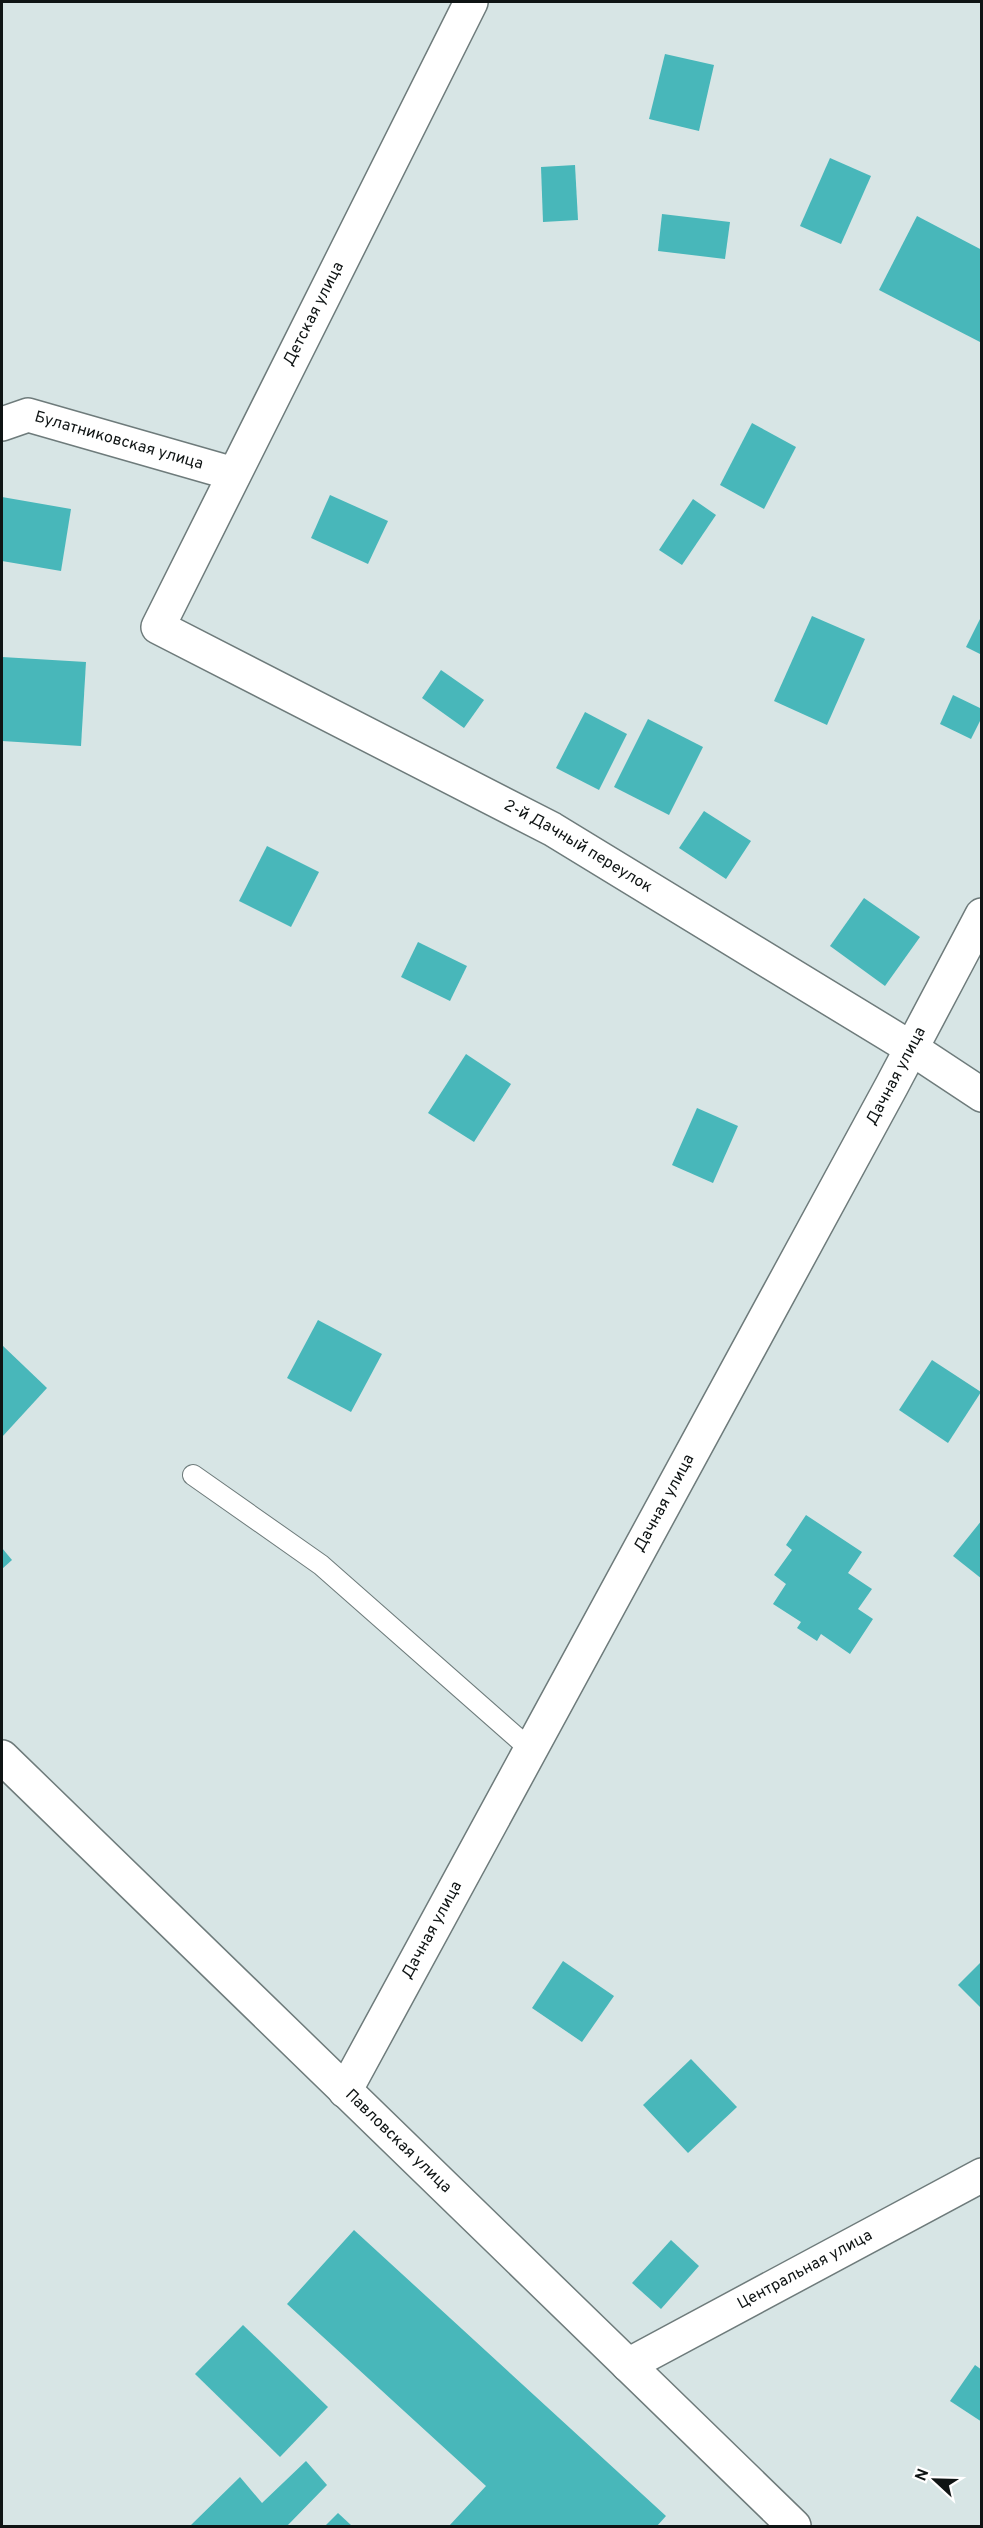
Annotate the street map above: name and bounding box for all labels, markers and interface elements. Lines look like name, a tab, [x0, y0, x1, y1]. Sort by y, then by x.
street label: Детская улица	[279, 259, 349, 369]
street label: Булатниковская улица	[32, 407, 206, 475]
street label: 2-й Дачный переулок	[500, 796, 656, 898]
street label: Дачная улица	[862, 1024, 931, 1129]
street label: Дачная улица	[630, 1451, 699, 1556]
street label: Дачная улица	[398, 1878, 467, 1983]
street label: Павловская улица	[341, 2085, 455, 2198]
street label: Центральная улица	[734, 2226, 876, 2314]
north arrow	[905, 2450, 965, 2510]
text: N	[912, 2466, 934, 2484]

